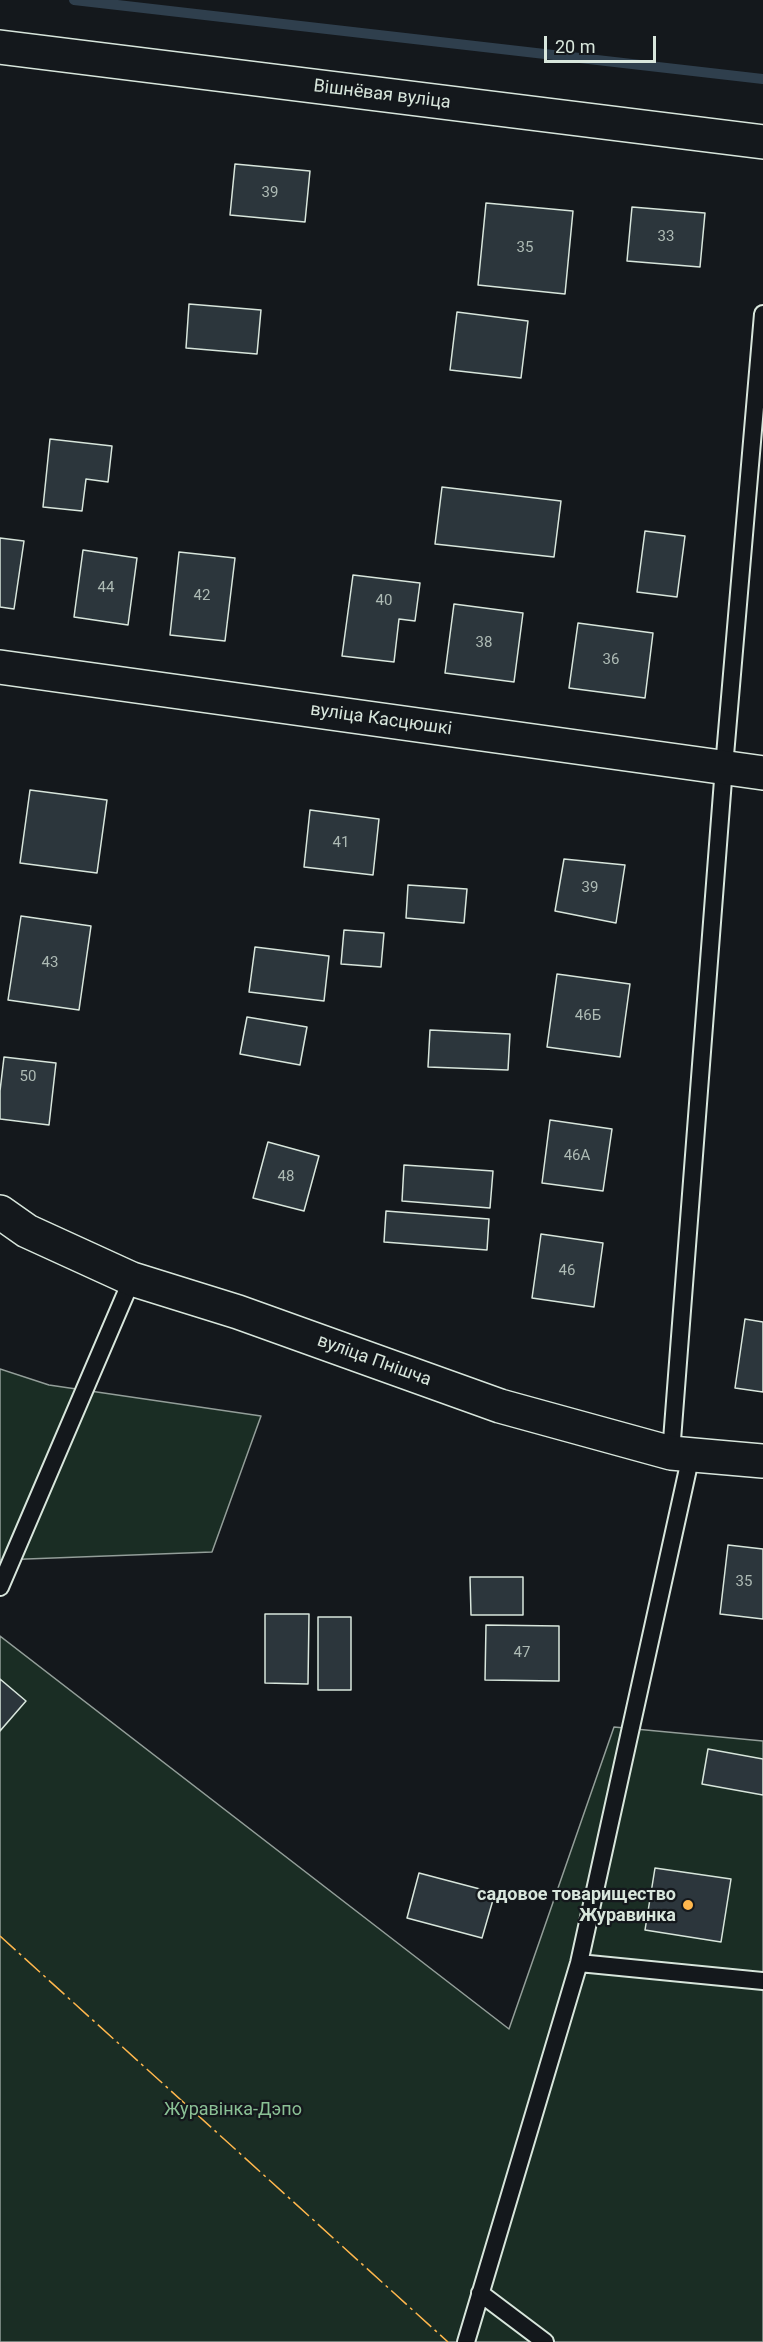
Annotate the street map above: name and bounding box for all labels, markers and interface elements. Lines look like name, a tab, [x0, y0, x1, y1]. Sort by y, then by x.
scale bar	[547, 24, 660, 62]
text: 20 m	[555, 36, 595, 57]
street label: Вішнёвая вуліца	[312, 76, 452, 114]
house number: 39	[262, 184, 278, 202]
house number: 33	[658, 228, 674, 246]
house number: 35	[517, 239, 533, 257]
house number: 44	[98, 579, 114, 597]
house number: 42	[194, 587, 210, 605]
house number: 40	[376, 592, 392, 610]
house number: 38	[476, 634, 492, 652]
house number: 36	[603, 651, 619, 669]
street label: вуліца Касцюшкі	[309, 699, 453, 741]
house number: 41	[333, 834, 349, 852]
house number: 39	[582, 879, 598, 897]
house number: 43	[42, 954, 58, 972]
house number: 46Б	[575, 1007, 601, 1025]
house number: 50	[20, 1068, 36, 1086]
house number: 46А	[564, 1147, 590, 1165]
house number: 48	[278, 1168, 294, 1186]
house number: 46	[559, 1262, 575, 1280]
street label: вуліца Пнішча	[314, 1330, 434, 1392]
house number: 35	[736, 1573, 752, 1591]
house number: 47	[514, 1644, 530, 1662]
place label: садовое товарищество Журавинка	[477, 1884, 676, 1926]
marker: садовое товарищество Журавинка	[681, 1898, 695, 1912]
park label: Журавінка-Дэпо	[164, 2099, 302, 2121]

